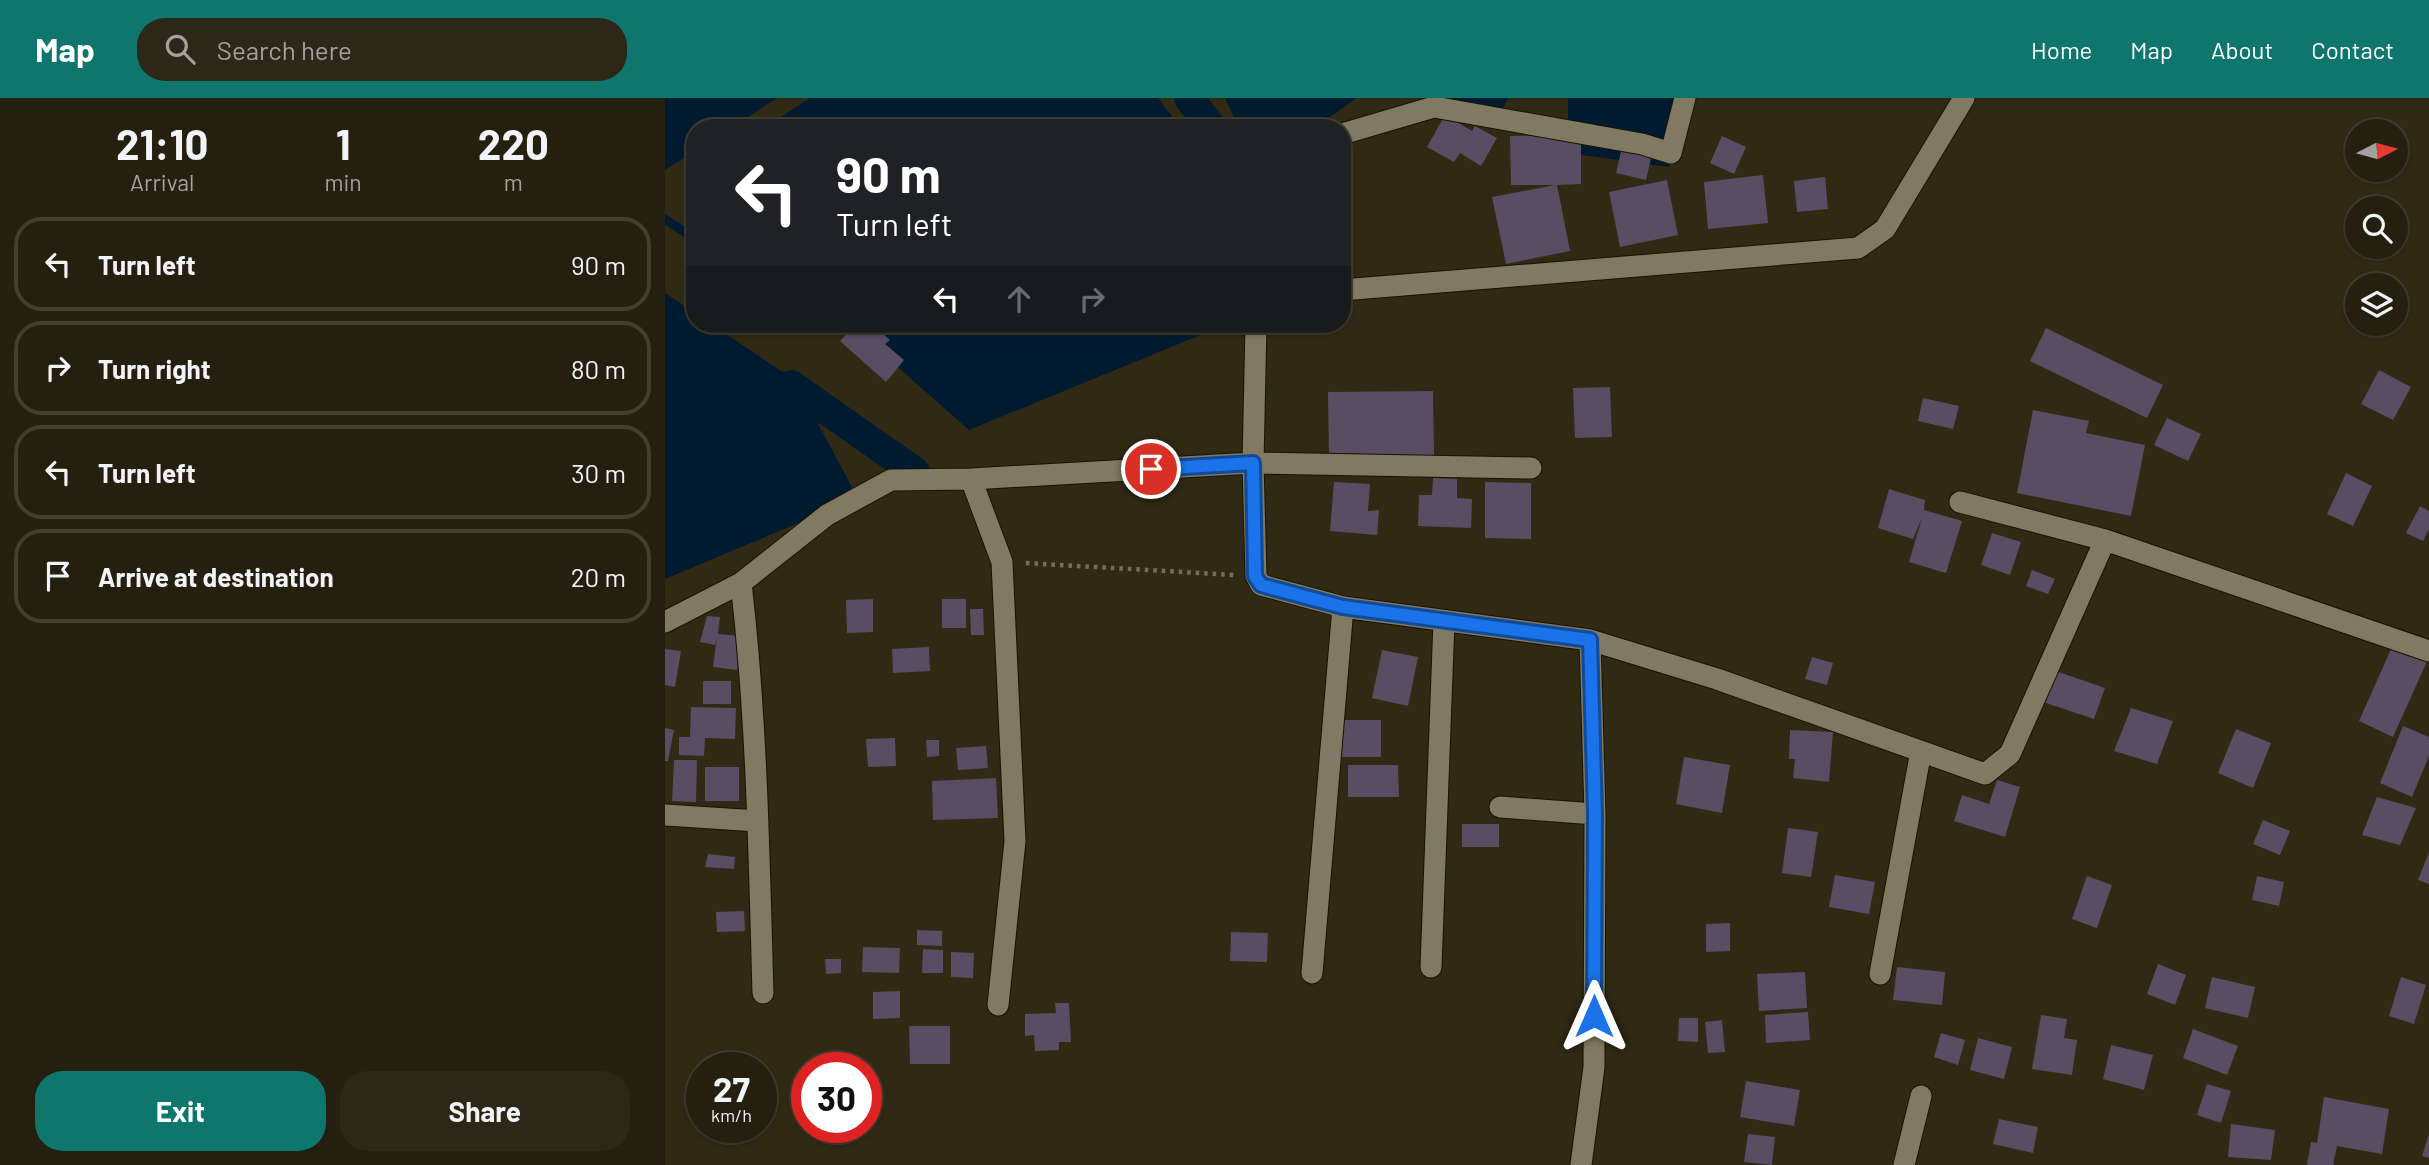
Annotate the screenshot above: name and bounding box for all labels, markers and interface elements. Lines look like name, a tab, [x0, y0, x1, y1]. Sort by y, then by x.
search box	[137, 18, 627, 81]
text: Map	[35, 29, 95, 69]
icon: search	[161, 30, 199, 68]
text: Search here	[217, 34, 352, 65]
text: Home	[2031, 35, 2092, 64]
text: Map	[2130, 35, 2173, 64]
text: About	[2211, 35, 2273, 64]
text: Contact	[2311, 35, 2394, 64]
text: 21:10	[116, 118, 208, 168]
text: 1	[336, 118, 351, 168]
text: 220	[478, 118, 549, 168]
north arrow	[2345, 119, 2408, 182]
map controls	[2345, 119, 2408, 336]
text: 90 m	[836, 144, 941, 203]
icon: left	[721, 147, 812, 238]
text: Arrival	[130, 168, 194, 196]
text: min	[324, 168, 362, 196]
text: m	[504, 168, 523, 196]
button: search	[2345, 196, 2408, 259]
text: Turn left	[836, 204, 953, 242]
icon: left	[39, 245, 77, 283]
text: Turn left	[98, 249, 196, 280]
text: 90 m	[571, 249, 626, 280]
button: layers	[2345, 273, 2408, 336]
icon: left	[927, 280, 965, 318]
icon: ahead	[1000, 280, 1038, 318]
icon: right	[1073, 280, 1111, 318]
icon: right	[39, 349, 77, 387]
text: Turn right	[98, 353, 211, 384]
text: 80 m	[571, 353, 626, 384]
pin	[1121, 439, 1181, 499]
icon: arrive	[1132, 450, 1170, 488]
icon: left	[39, 453, 77, 491]
text: Turn left	[98, 457, 196, 488]
text: 30 m	[571, 457, 626, 488]
icon: arrive	[39, 557, 77, 595]
text: Arrive at destination	[98, 561, 334, 592]
text: 20 m	[571, 561, 626, 592]
position arrow	[1557, 979, 1631, 1053]
speed limit sign: 30	[791, 1052, 882, 1143]
text: 27	[713, 1067, 750, 1109]
button: Exit	[35, 1071, 326, 1151]
button: Share	[340, 1071, 630, 1151]
text: km/h	[711, 1104, 752, 1126]

